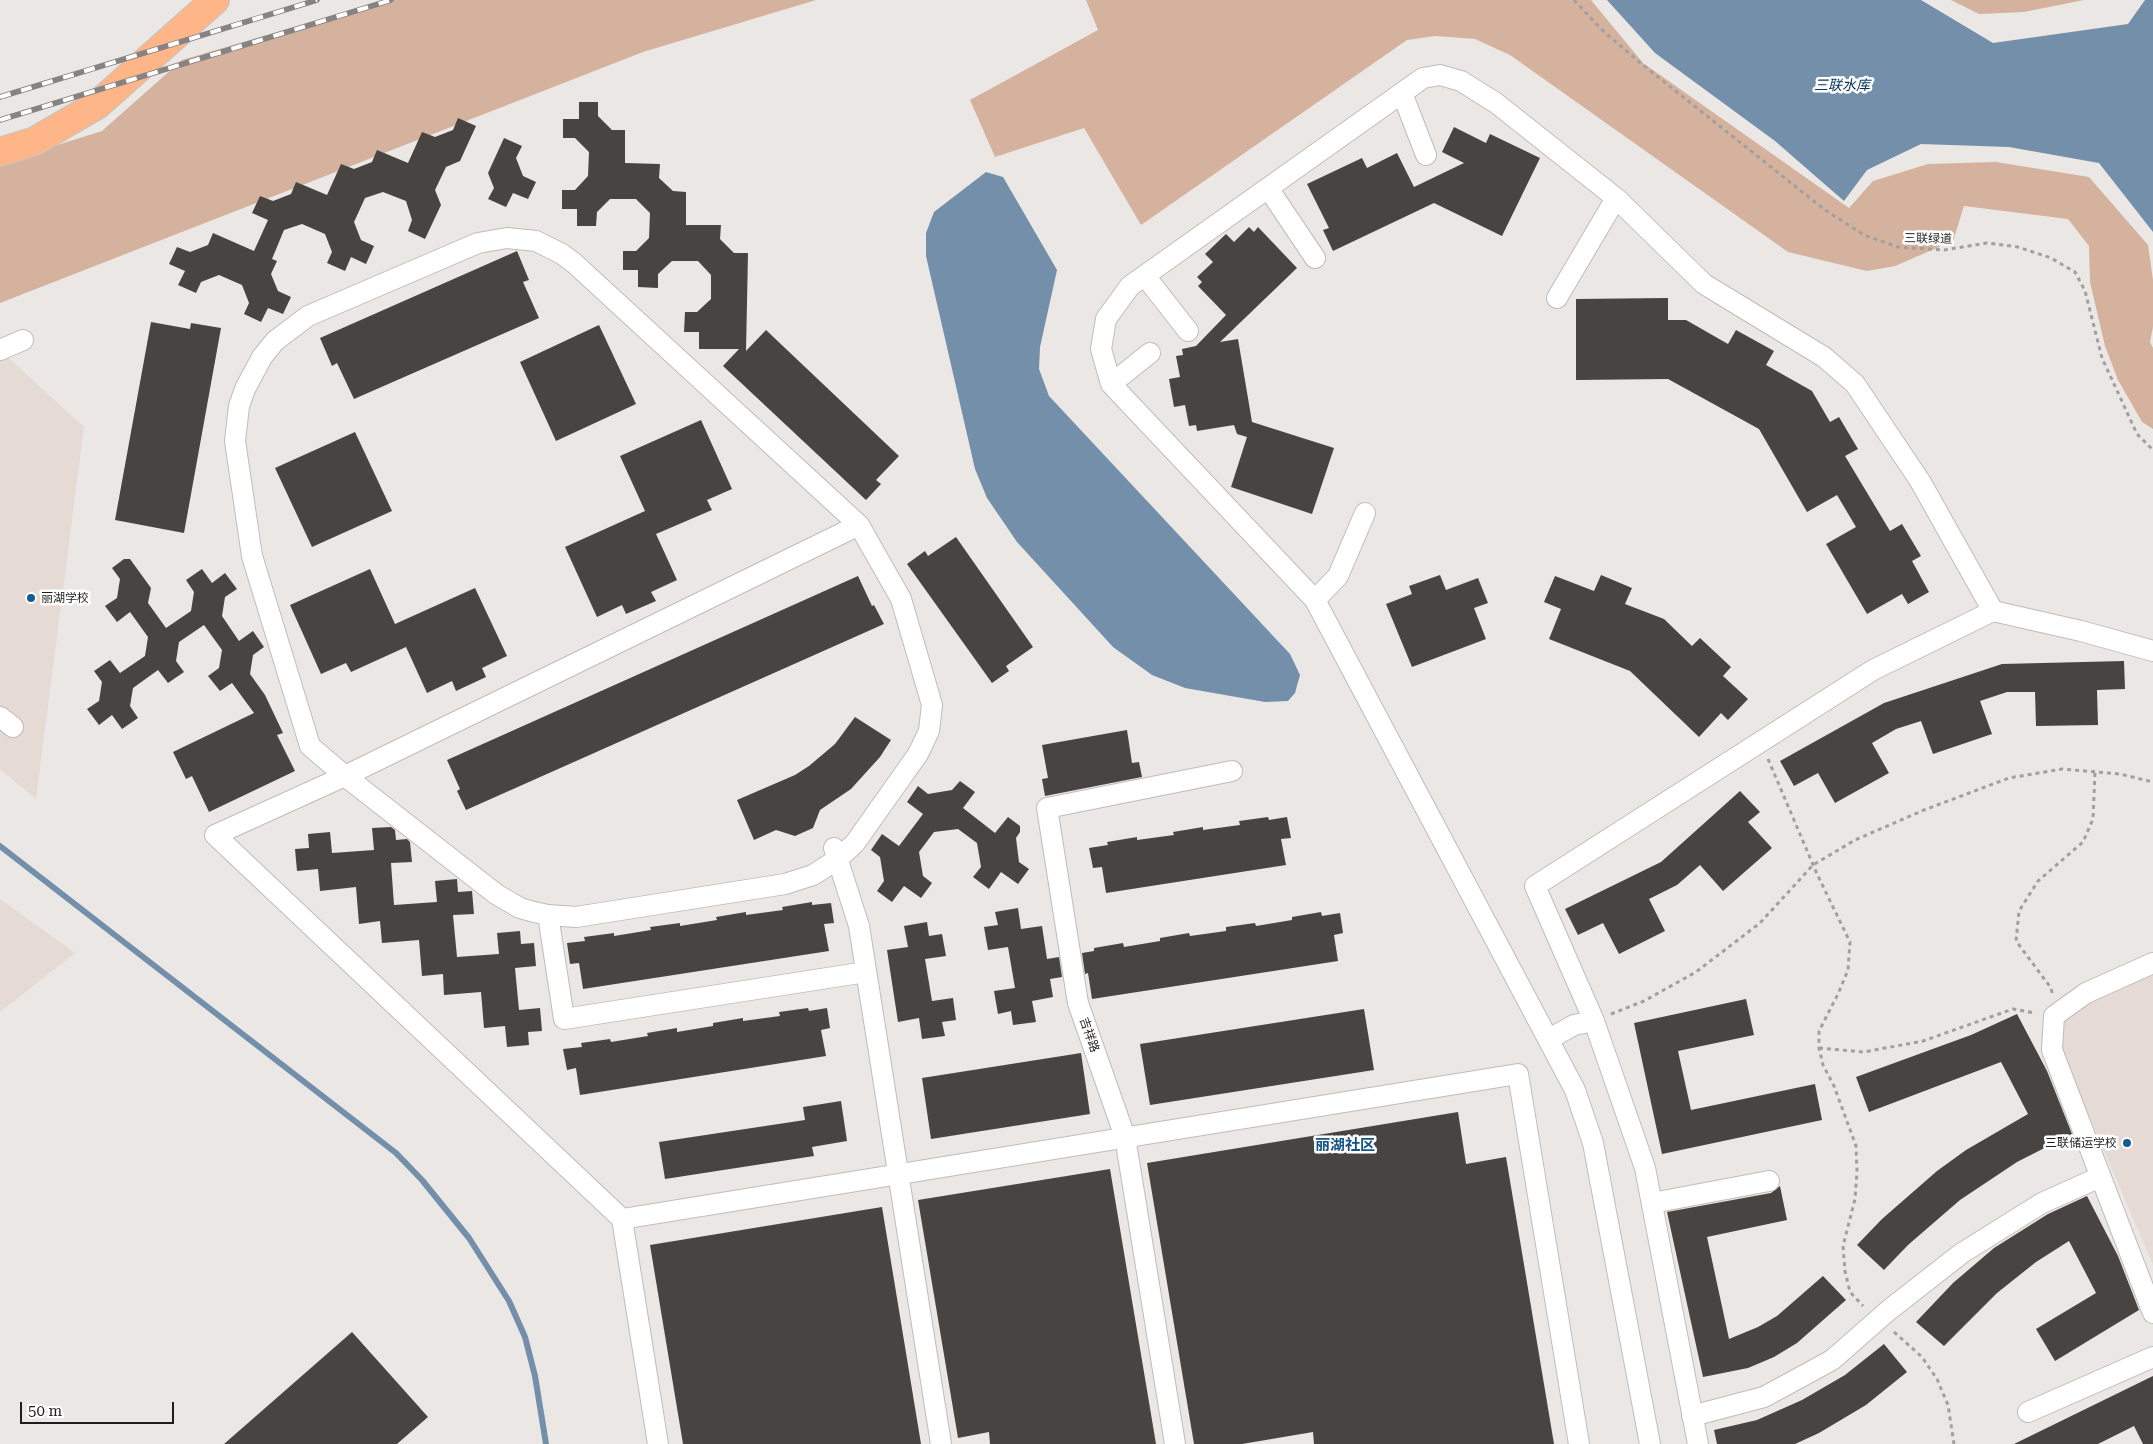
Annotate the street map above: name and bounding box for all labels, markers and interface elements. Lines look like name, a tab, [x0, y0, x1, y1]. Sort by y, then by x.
water label: 三联水库	[1814, 78, 1870, 94]
street label: 三联绿道	[1904, 231, 1952, 247]
place label: 丽湖学校	[41, 591, 89, 605]
marker: 丽湖学校	[25, 592, 37, 604]
street label: 吉祥路	[1076, 1016, 1102, 1054]
place label: 三联储运学校	[2045, 1136, 2117, 1150]
district label: 丽湖社区	[1315, 1137, 1375, 1155]
marker: 三联储运学校	[2121, 1137, 2133, 1149]
scale bar	[22, 1392, 176, 1424]
text: 50 m	[28, 1402, 62, 1420]

